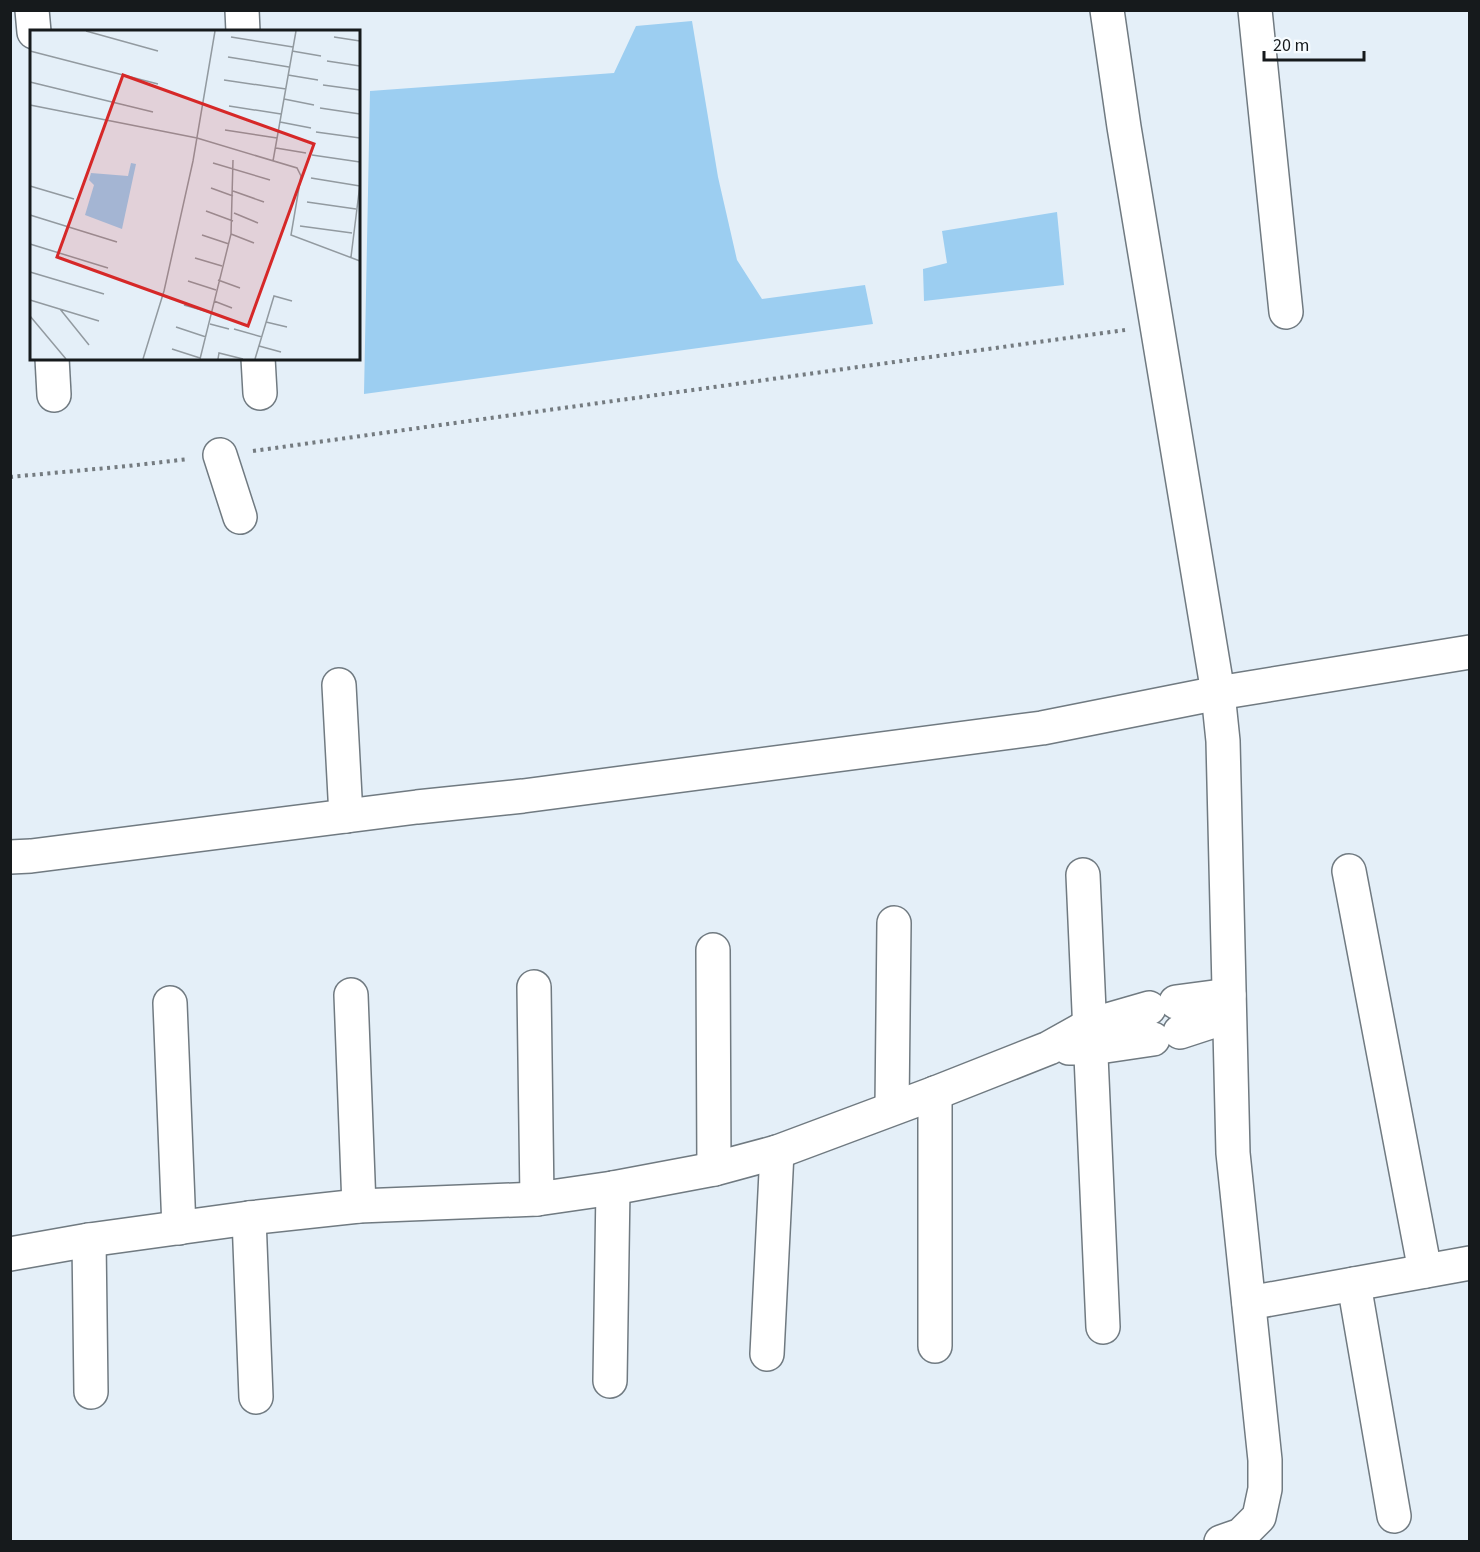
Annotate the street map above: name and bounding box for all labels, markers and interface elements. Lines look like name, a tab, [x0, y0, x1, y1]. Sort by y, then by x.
scale bar	[1264, 24, 1364, 62]
inset map	[30, 30, 360, 360]
text: 20 m	[1273, 33, 1309, 58]

